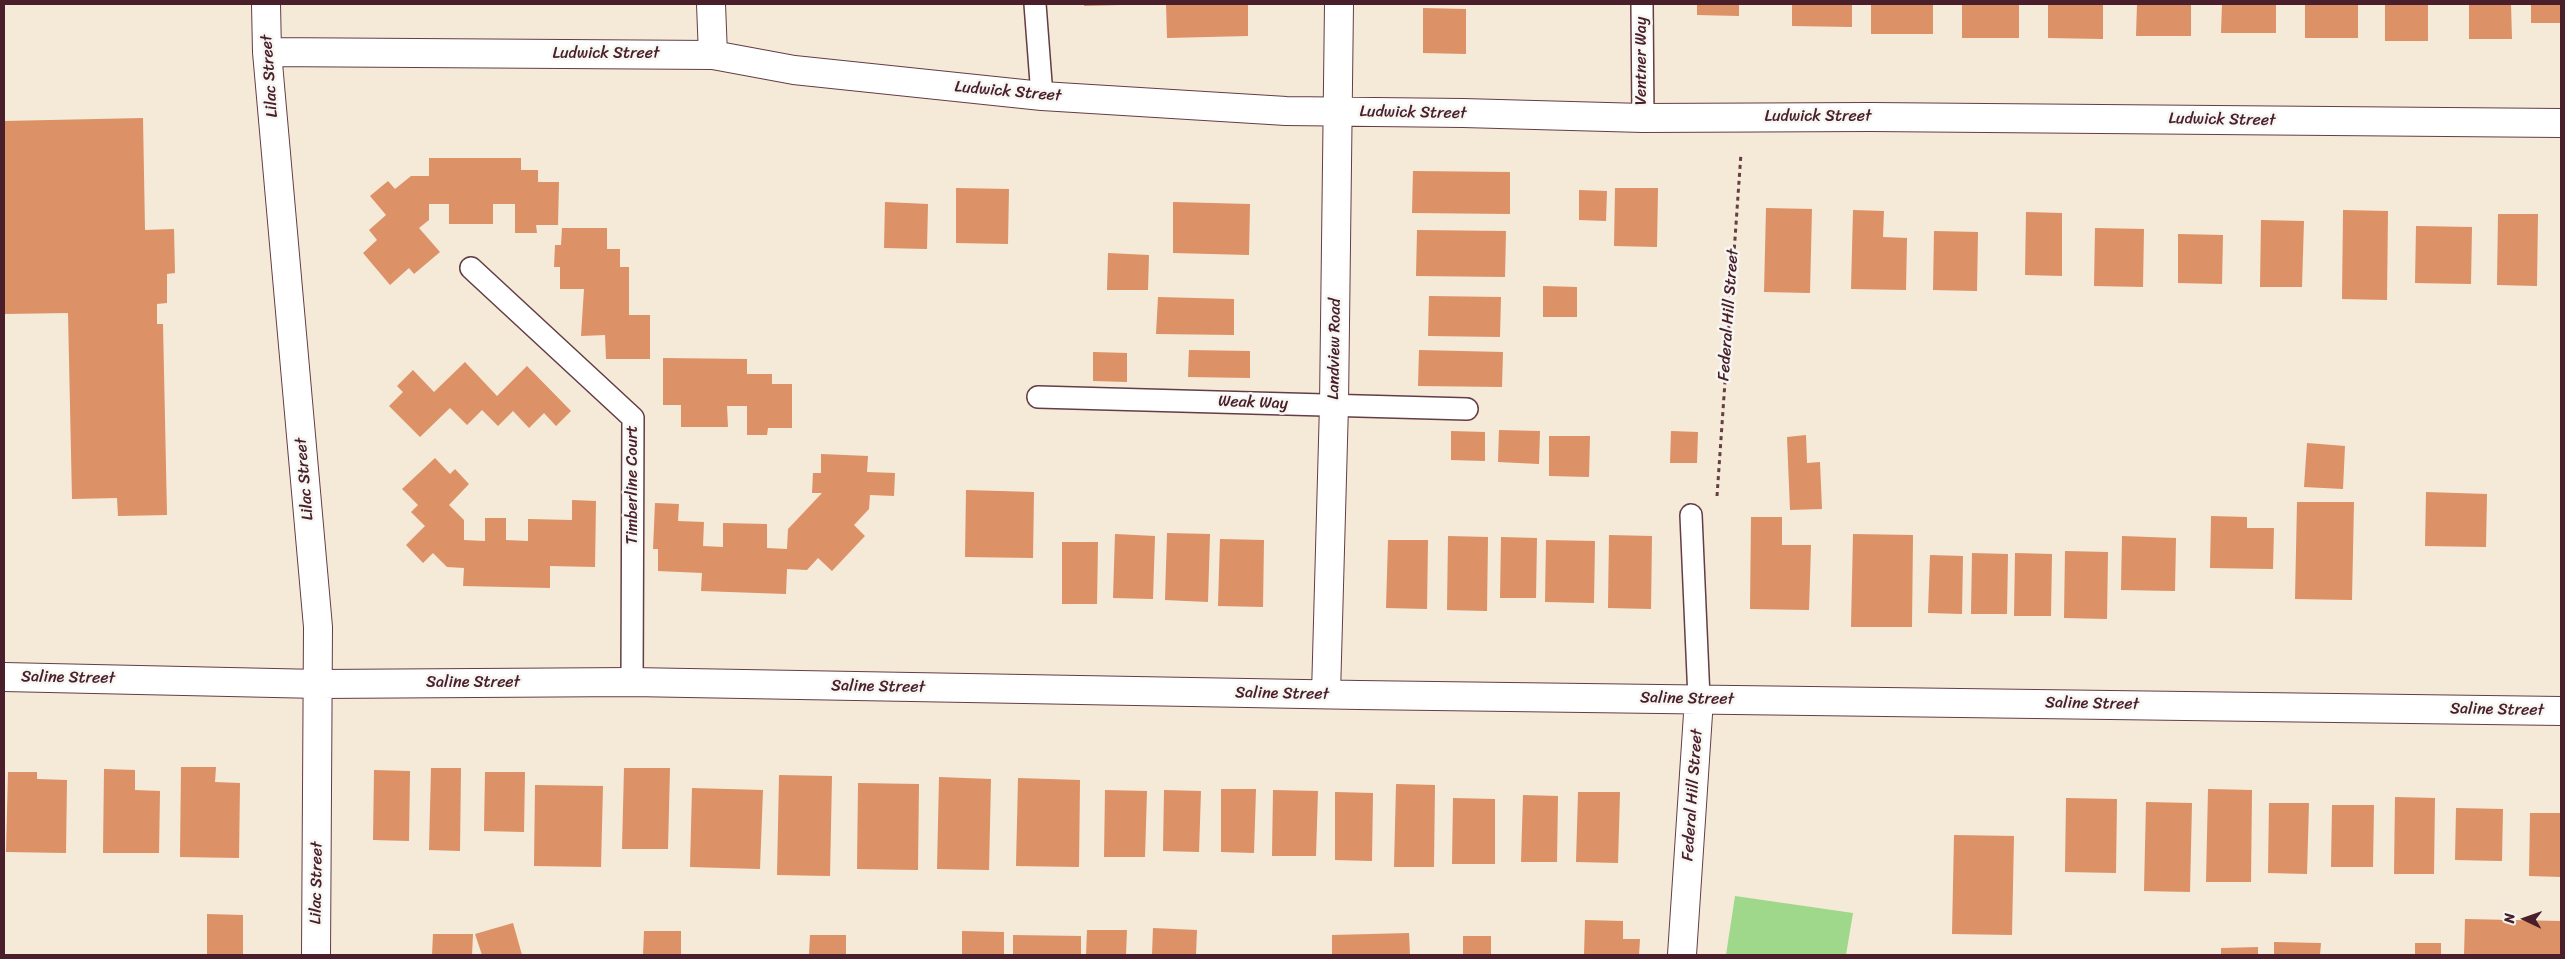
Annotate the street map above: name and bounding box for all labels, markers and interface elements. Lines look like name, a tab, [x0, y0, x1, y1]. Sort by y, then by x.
street label: Ventner Way	[1632, 17, 1652, 105]
street label: Lilac Street	[258, 34, 282, 118]
street label: Ludwick Street	[552, 44, 660, 64]
street label: Ludwick Street	[954, 78, 1062, 106]
street label: Ludwick Street	[1359, 102, 1467, 124]
street label: Ludwick Street	[1764, 107, 1872, 127]
street label: Ludwick Street	[2168, 109, 2276, 131]
street label: Federal Hill Street	[1715, 248, 1743, 382]
street label: Landview Road	[1325, 298, 1345, 400]
street label: Weak Way	[1218, 392, 1288, 414]
street label: Timberline Court	[623, 425, 643, 545]
street label: Lilac Street	[292, 437, 318, 521]
street label: Saline Street	[21, 668, 115, 688]
street label: Saline Street	[426, 673, 520, 693]
street label: Saline Street	[831, 677, 925, 697]
street label: Saline Street	[1235, 684, 1329, 704]
street label: Saline Street	[1640, 689, 1734, 709]
street label: Saline Street	[2045, 694, 2139, 714]
street label: Saline Street	[2450, 700, 2544, 720]
street label: Federal Hill Street	[1679, 728, 1707, 862]
street label: Lilac Street	[307, 841, 327, 925]
north arrow	[2500, 894, 2550, 944]
text: N	[2497, 913, 2522, 924]

